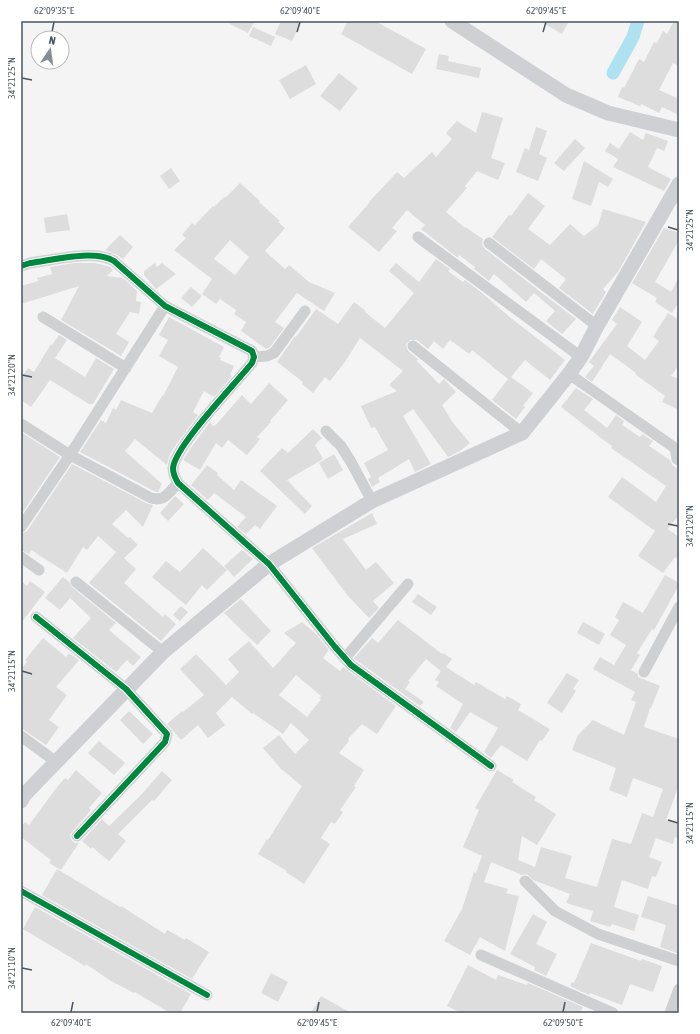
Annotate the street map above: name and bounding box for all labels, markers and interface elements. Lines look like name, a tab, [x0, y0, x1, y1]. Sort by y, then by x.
text: 62°09'35"E	[34, 5, 75, 16]
text: 62°09'40"E	[280, 5, 321, 16]
text: 62°09'45"E	[526, 5, 567, 16]
north arrow	[30, 30, 70, 70]
text: N	[48, 34, 57, 47]
text: 34°21'25"N	[6, 57, 17, 99]
text: 34°21'25"N	[684, 209, 695, 251]
text: 34°21'20"N	[6, 354, 17, 396]
text: 34°21'20"N	[684, 505, 695, 547]
text: 34°21'15"N	[6, 650, 17, 692]
text: 34°21'15"N	[684, 802, 695, 844]
text: 34°21'10"N	[6, 947, 17, 989]
text: 62°09'40"E	[51, 1017, 92, 1028]
text: 62°09'45"E	[297, 1017, 338, 1028]
text: 62°09'50"E	[543, 1017, 584, 1028]

